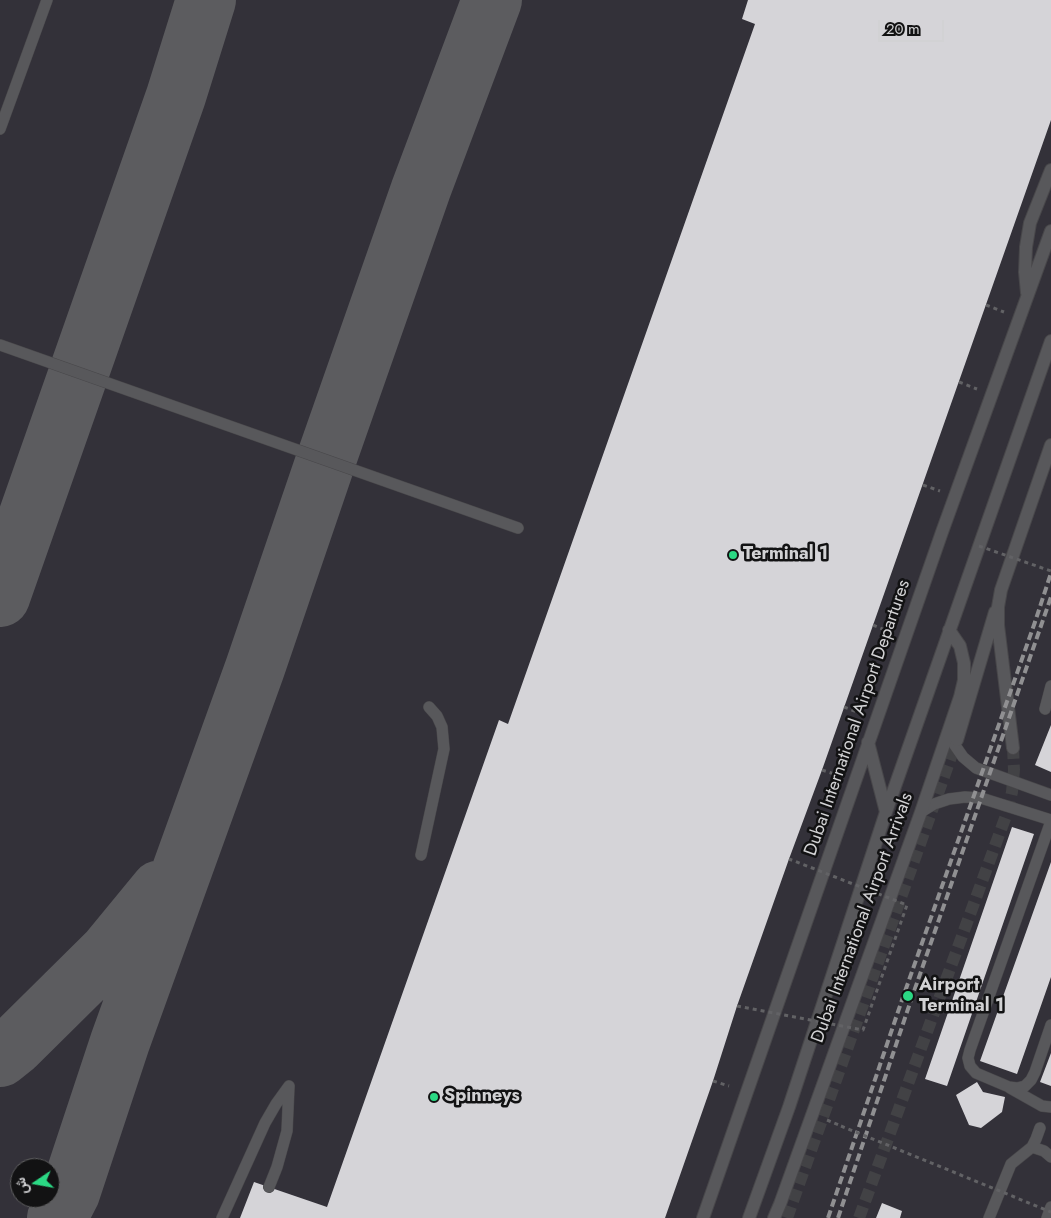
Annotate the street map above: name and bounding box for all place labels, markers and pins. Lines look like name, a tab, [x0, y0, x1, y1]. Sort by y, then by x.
place label: Terminal 1	[743, 544, 828, 566]
marker: Terminal 1	[727, 549, 739, 561]
place label: Airport Terminal 1	[919, 975, 1004, 1018]
marker: Airport Terminal 1	[901, 989, 915, 1003]
place label: Spinneys	[444, 1086, 520, 1108]
marker: Spinneys	[428, 1091, 440, 1103]

